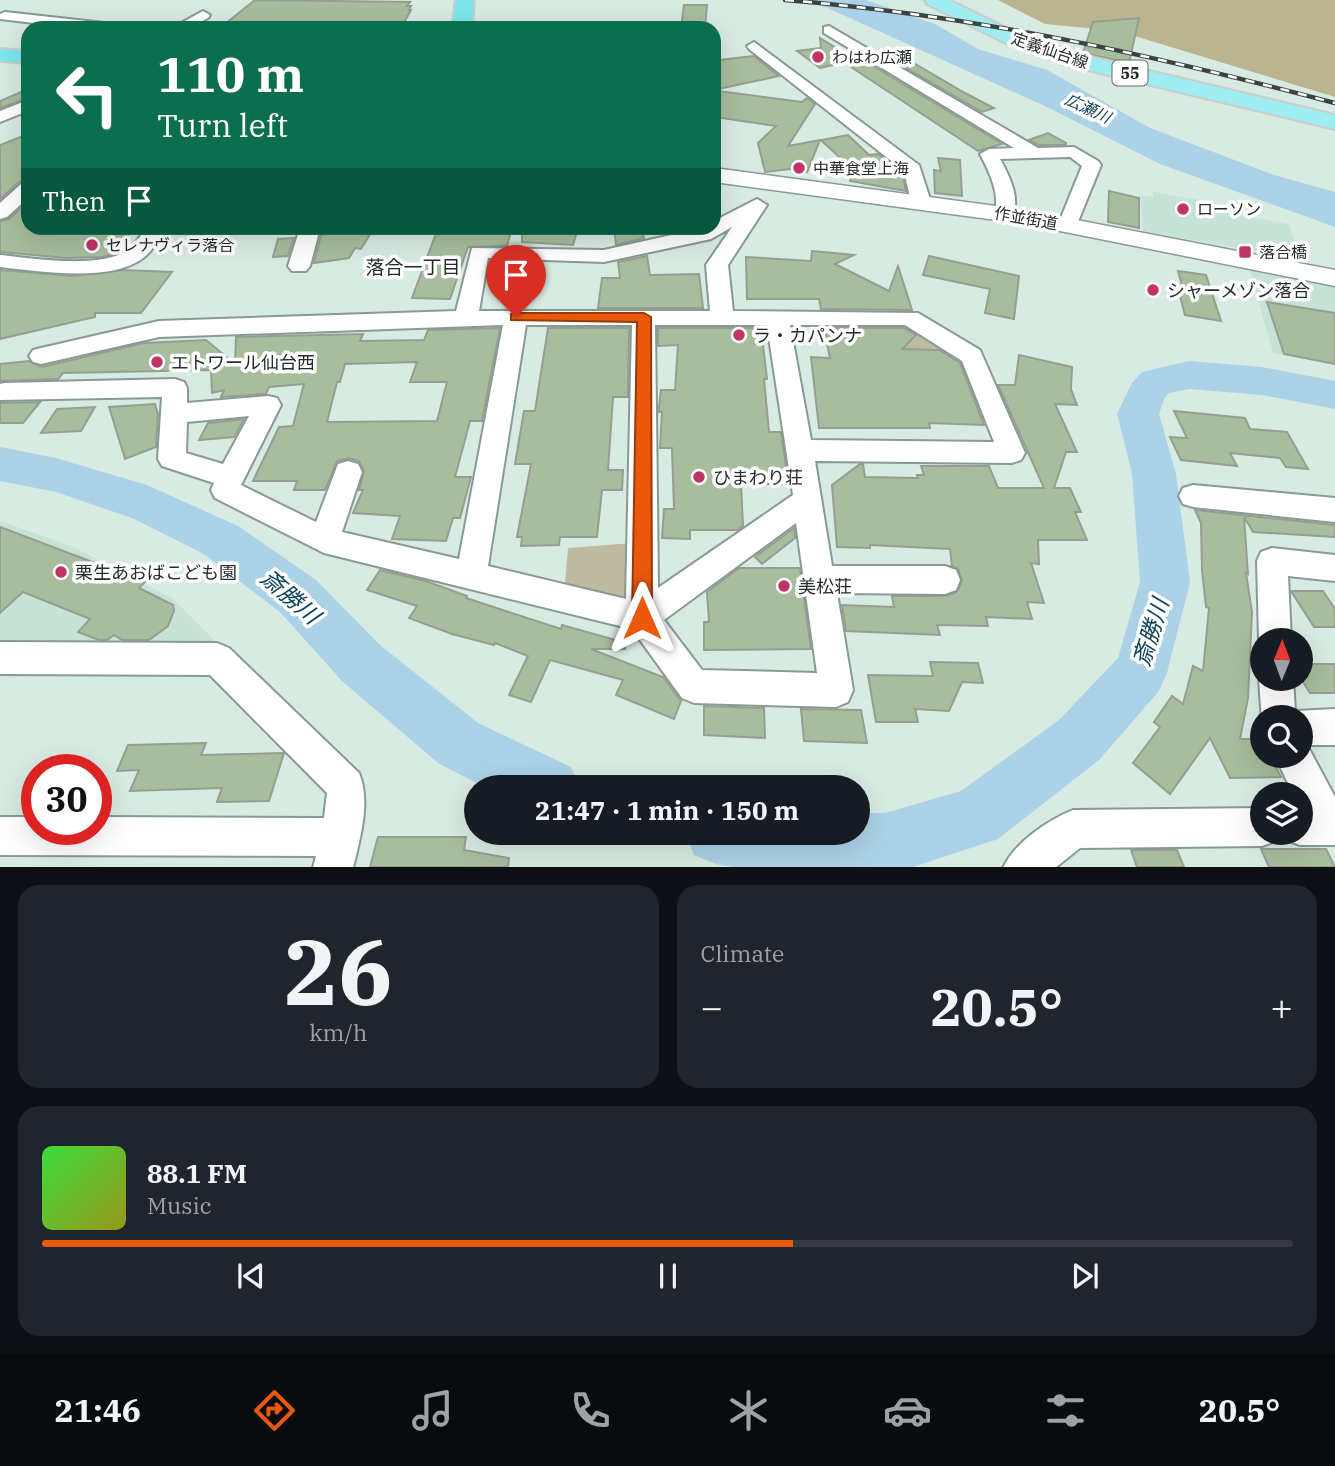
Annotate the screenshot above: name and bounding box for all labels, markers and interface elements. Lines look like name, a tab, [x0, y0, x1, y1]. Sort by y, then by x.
street label: 定義仙台線	[1009, 28, 1091, 72]
text: 110 m	[157, 42, 304, 105]
place label: わはわ広瀬	[832, 47, 912, 67]
icon: left	[42, 49, 133, 140]
marker: わはわ広瀬	[810, 49, 826, 65]
road number: 55	[1112, 60, 1148, 86]
water label: 広瀬川	[1062, 89, 1116, 128]
text: Turn left	[157, 104, 288, 146]
place label: 中華食堂上海	[813, 158, 909, 178]
marker: 中華食堂上海	[791, 160, 807, 176]
icon: arrive	[120, 182, 158, 220]
text: Then	[42, 184, 106, 218]
place label: ローソン	[1197, 199, 1261, 219]
marker: ローソン	[1175, 201, 1191, 217]
street label: 作並街道	[993, 203, 1059, 233]
place label: セレナヴィラ落合	[106, 235, 234, 255]
marker: セレナヴィラ落合	[84, 237, 100, 253]
place label: 落合橋	[1259, 242, 1307, 262]
marker: 落合橋	[1237, 244, 1253, 260]
pin	[486, 245, 546, 317]
district label: 落合一丁目	[365, 255, 461, 279]
icon: arrive	[497, 256, 535, 294]
place label: シャーメゾン落合	[1167, 279, 1310, 302]
marker: シャーメゾン落合	[1145, 282, 1161, 298]
place label: ラ・カパンナ	[753, 324, 862, 347]
marker: ラ・カパンナ	[731, 327, 747, 343]
place label: エトワール仙台西	[171, 351, 315, 374]
marker: エトワール仙台西	[149, 354, 165, 370]
place label: ひまわり荘	[713, 466, 803, 489]
marker: ひまわり荘	[691, 469, 707, 485]
place label: 栗生あおばこども園	[75, 561, 237, 584]
water label: 斎勝川	[255, 562, 329, 632]
marker: 栗生あおばこども園	[53, 564, 69, 580]
place label: 美松荘	[798, 575, 852, 598]
marker: 美松荘	[776, 578, 792, 594]
position arrow	[605, 581, 679, 655]
water label: 斎勝川	[1126, 592, 1175, 669]
north arrow	[1250, 628, 1312, 691]
map controls	[1250, 628, 1313, 845]
button: search	[1250, 705, 1313, 768]
speed limit sign: 30	[21, 754, 112, 845]
button: layers	[1250, 782, 1313, 845]
text: 21:47 · 1 min · 150 m	[535, 793, 799, 827]
text: 26	[284, 912, 393, 1030]
text: Climate	[701, 938, 784, 968]
text: 20.5°	[930, 973, 1063, 1040]
text: −	[701, 982, 723, 1031]
text: +	[1270, 982, 1293, 1031]
text: km/h	[309, 1017, 367, 1047]
text: 88.1 FM	[147, 1156, 247, 1190]
text: Music	[147, 1190, 212, 1220]
icon: previous	[232, 1257, 270, 1295]
icon: pause	[649, 1257, 687, 1295]
icon: next	[1066, 1257, 1104, 1295]
icon: directions	[250, 1386, 299, 1435]
icon: music	[408, 1386, 457, 1435]
icon: phone	[566, 1386, 615, 1435]
icon: climate	[724, 1386, 773, 1435]
icon: car	[883, 1386, 932, 1435]
icon: filters	[1041, 1386, 1090, 1435]
text: 21:46	[55, 1389, 141, 1431]
text: 20.5°	[1199, 1389, 1280, 1431]

